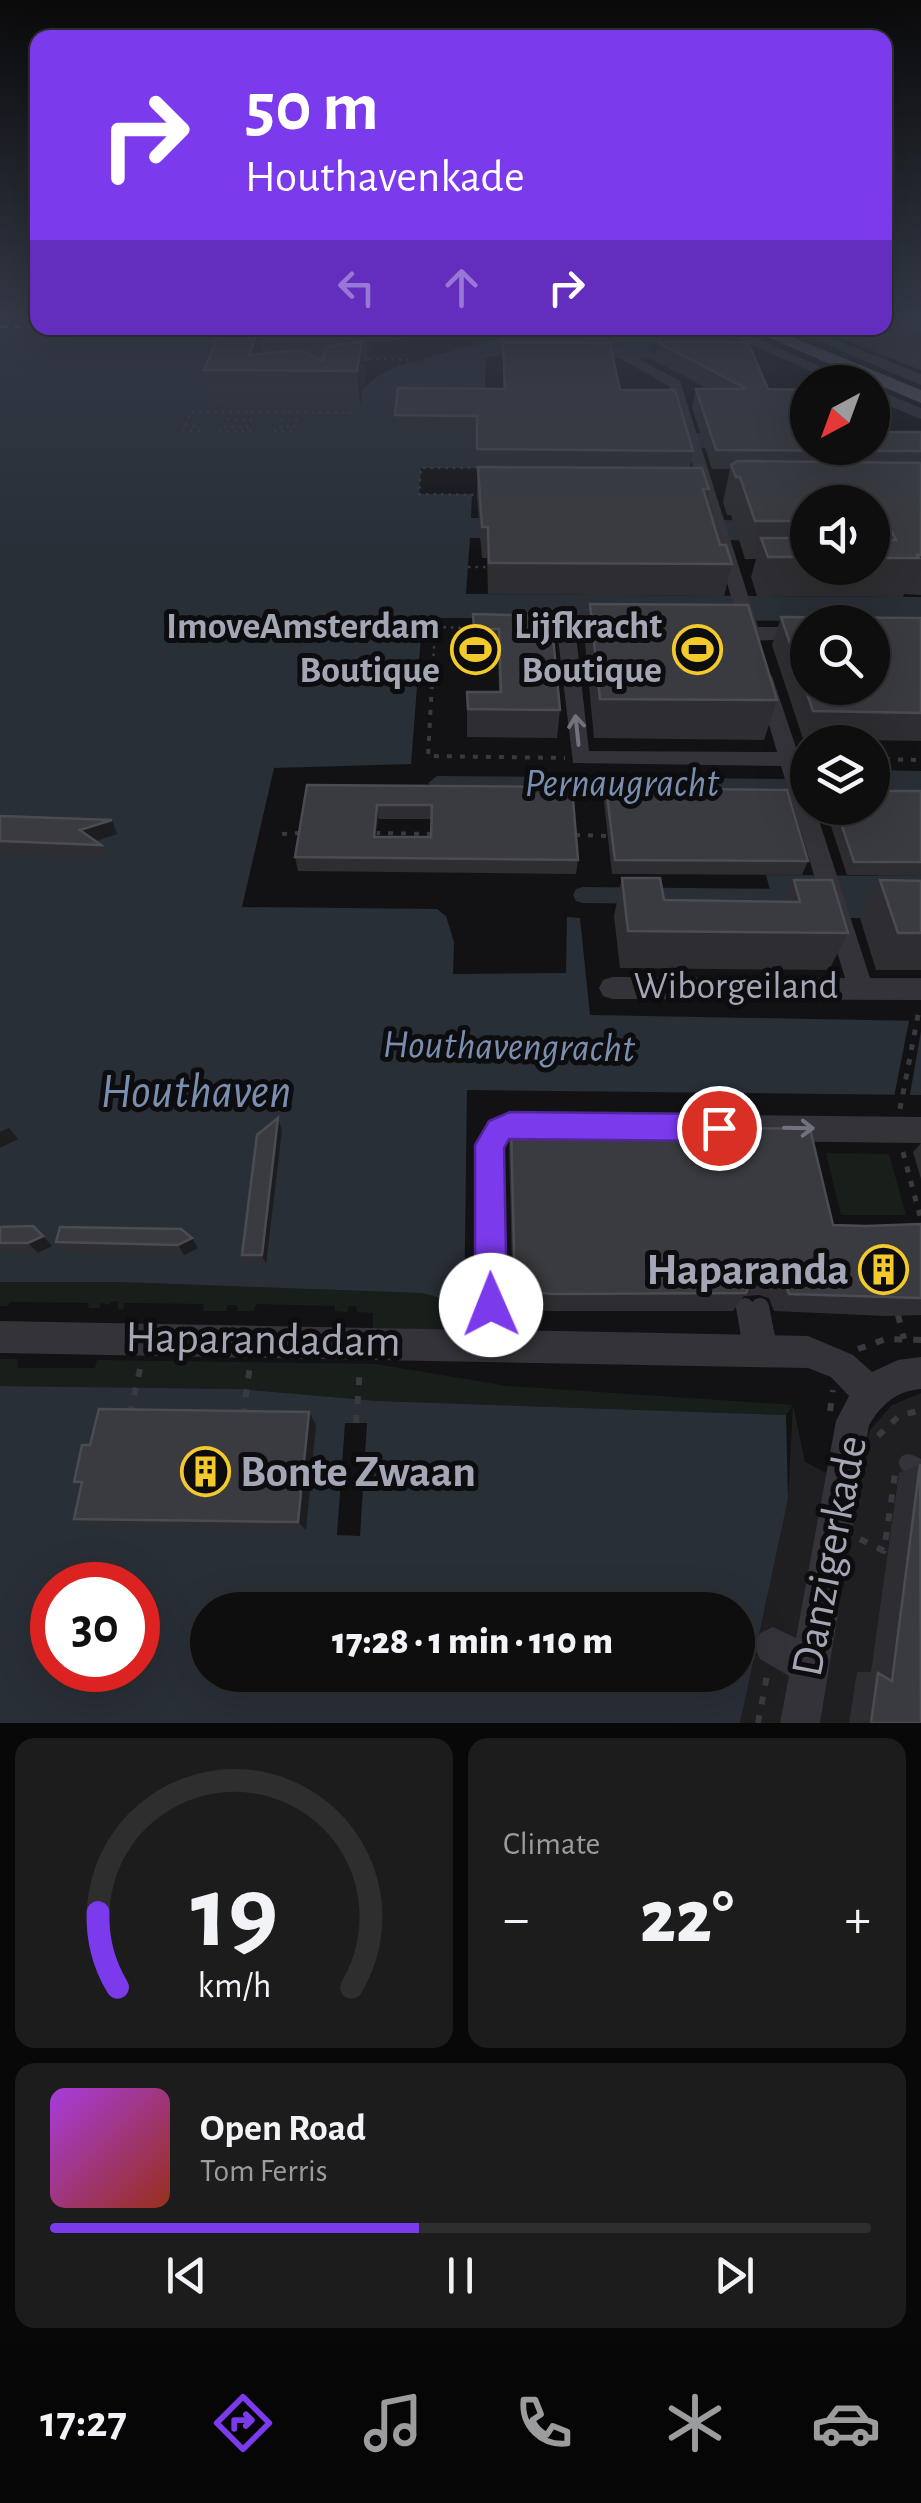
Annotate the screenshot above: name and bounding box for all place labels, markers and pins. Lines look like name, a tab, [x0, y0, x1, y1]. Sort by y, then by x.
place label: ImoveAmsterdam Boutique	[166, 608, 440, 690]
place label: Lijfkracht Boutique	[514, 608, 662, 690]
sports icon: ImoveAmsterdam Boutique	[449, 623, 501, 675]
sports icon: Lijfkracht Boutique	[671, 623, 723, 675]
pin	[677, 1086, 762, 1171]
building icon: Haparanda	[858, 1244, 910, 1296]
place label: Haparanda	[646, 1248, 849, 1293]
building icon: Bonte Zwaan	[179, 1446, 231, 1498]
place label: Bonte Zwaan	[240, 1450, 476, 1495]

